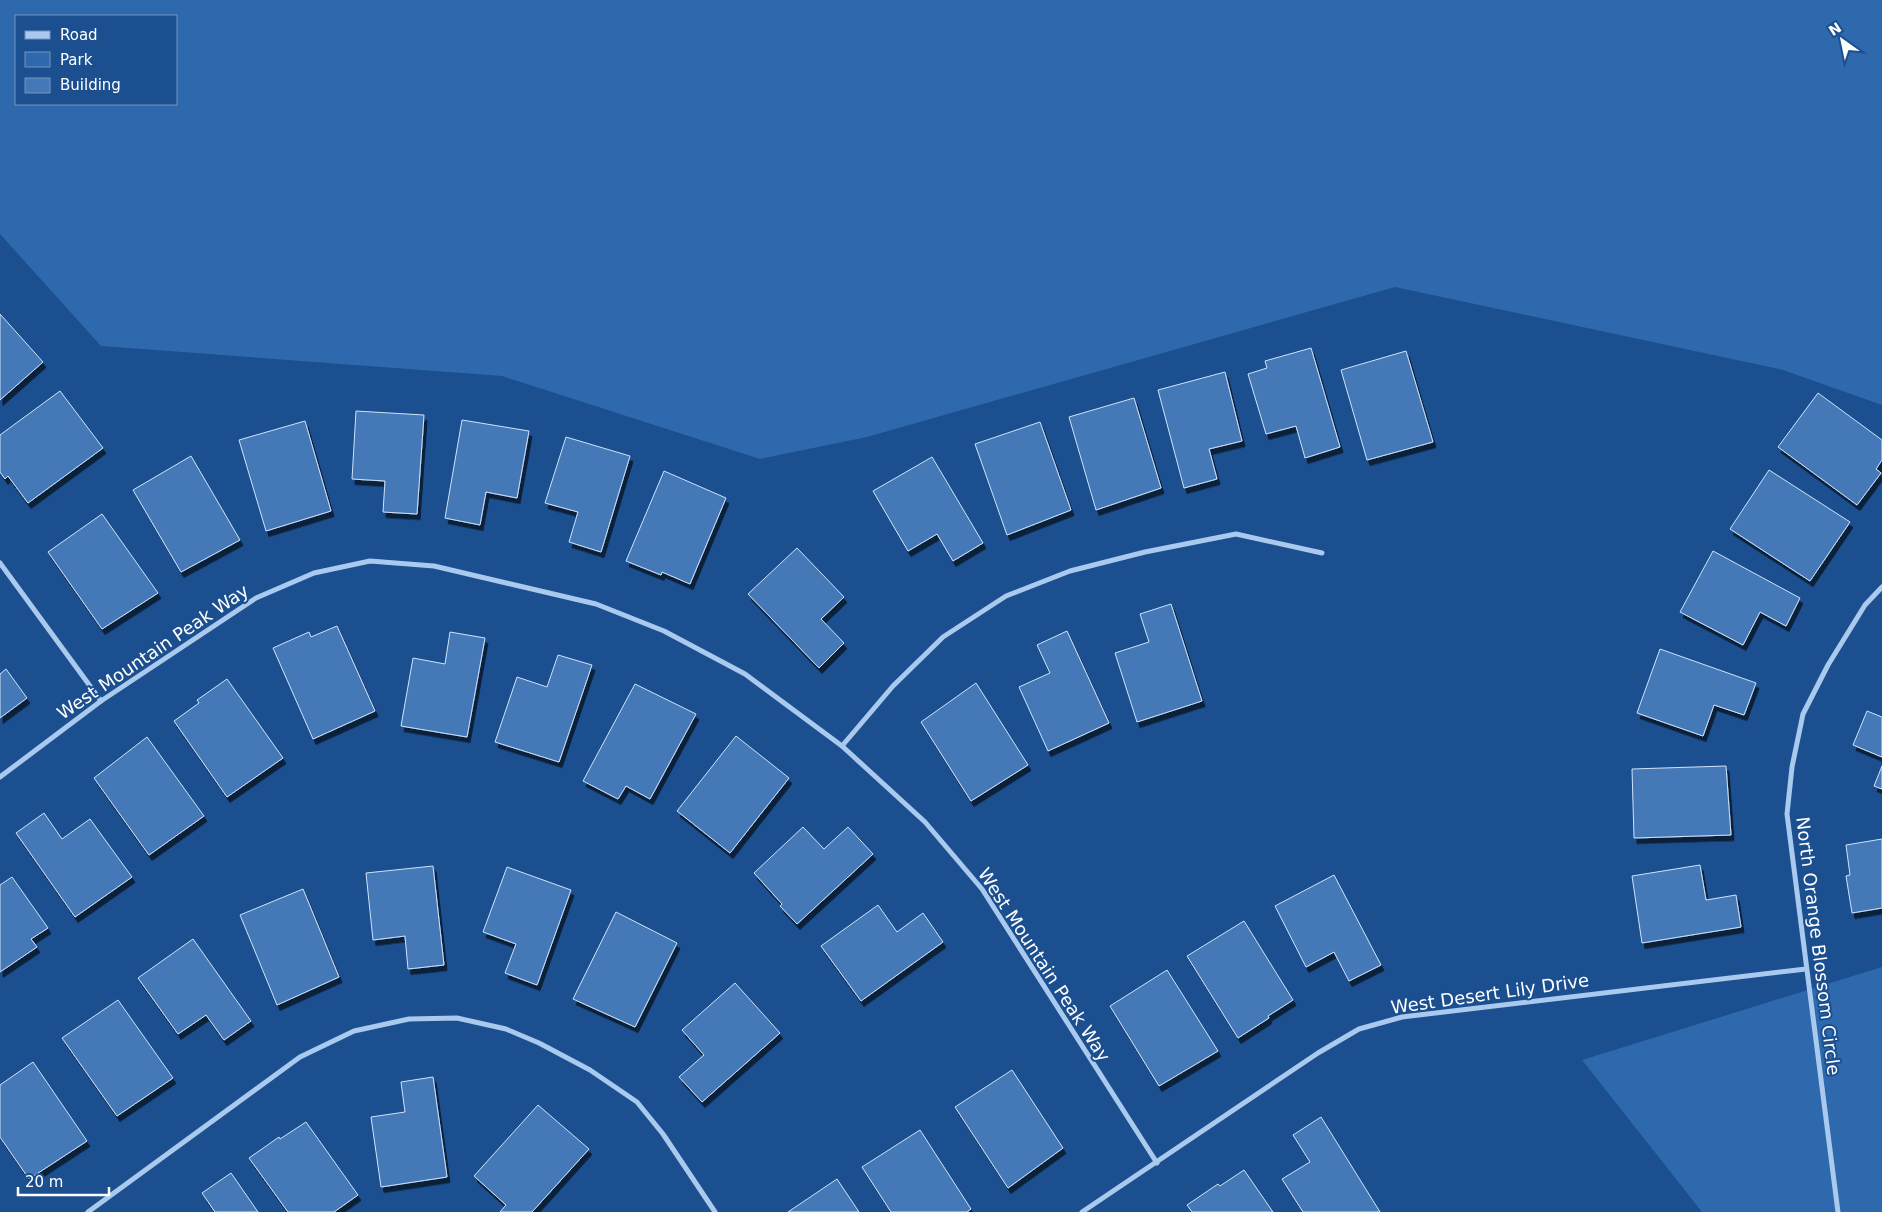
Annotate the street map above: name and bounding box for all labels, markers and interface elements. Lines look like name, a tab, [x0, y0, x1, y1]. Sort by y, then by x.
legend	[15, 15, 178, 105]
north arrow	[1817, 15, 1867, 65]
text: N	[1826, 19, 1844, 39]
text: Road	[60, 26, 98, 44]
text: Park	[60, 51, 93, 69]
text: Building	[60, 76, 121, 94]
street label: West Mountain Peak Way	[53, 579, 253, 724]
street label: North Orange Blossom Circle	[1792, 816, 1845, 1076]
street label: West Mountain Peak Way	[974, 864, 1115, 1066]
street label: West Desert Lily Drive	[1389, 969, 1590, 1018]
scale bar	[18, 1164, 109, 1196]
text: 20 m	[25, 1173, 63, 1191]

